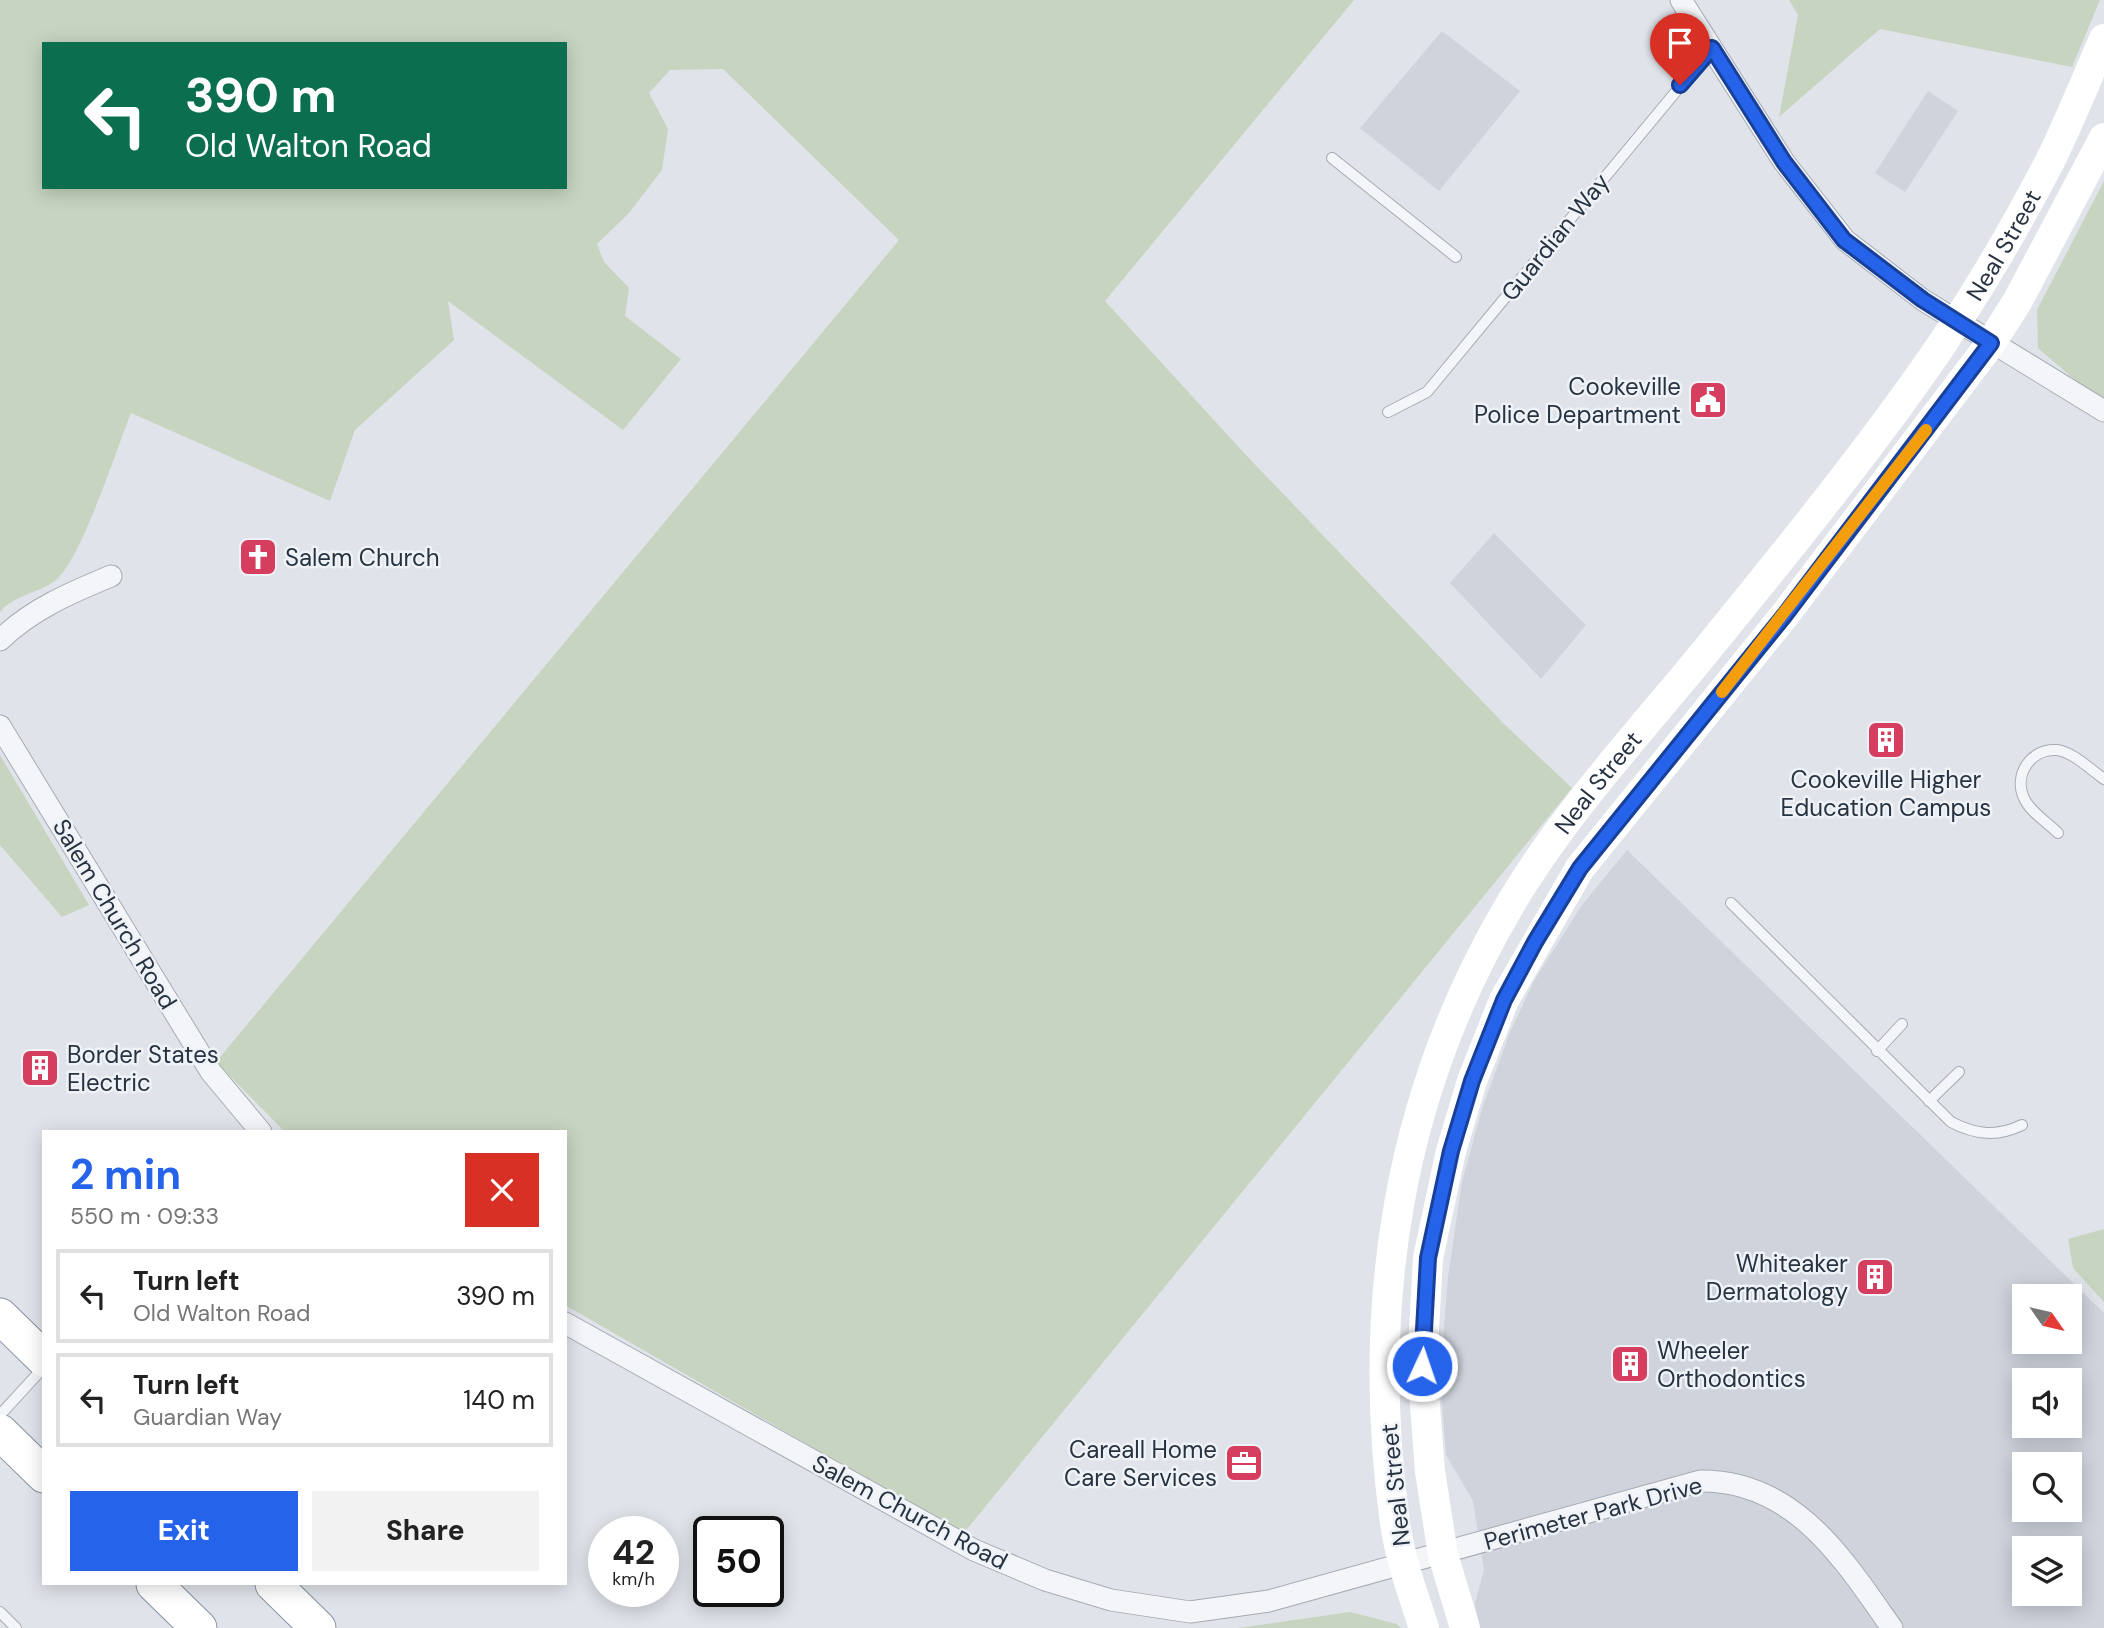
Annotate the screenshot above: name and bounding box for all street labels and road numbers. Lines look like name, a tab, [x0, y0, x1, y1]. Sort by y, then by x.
street label: Guardian Way	[1494, 167, 1616, 307]
street label: Neal Street	[1959, 184, 2048, 306]
street label: Neal Street	[1547, 724, 1648, 840]
street label: Salem Church Road	[46, 813, 184, 1015]
street label: Neal Street	[1373, 1422, 1417, 1548]
street label: Salem Church Road	[807, 1447, 1013, 1577]
street label: Perimeter Park Drive	[1480, 1469, 1706, 1557]

